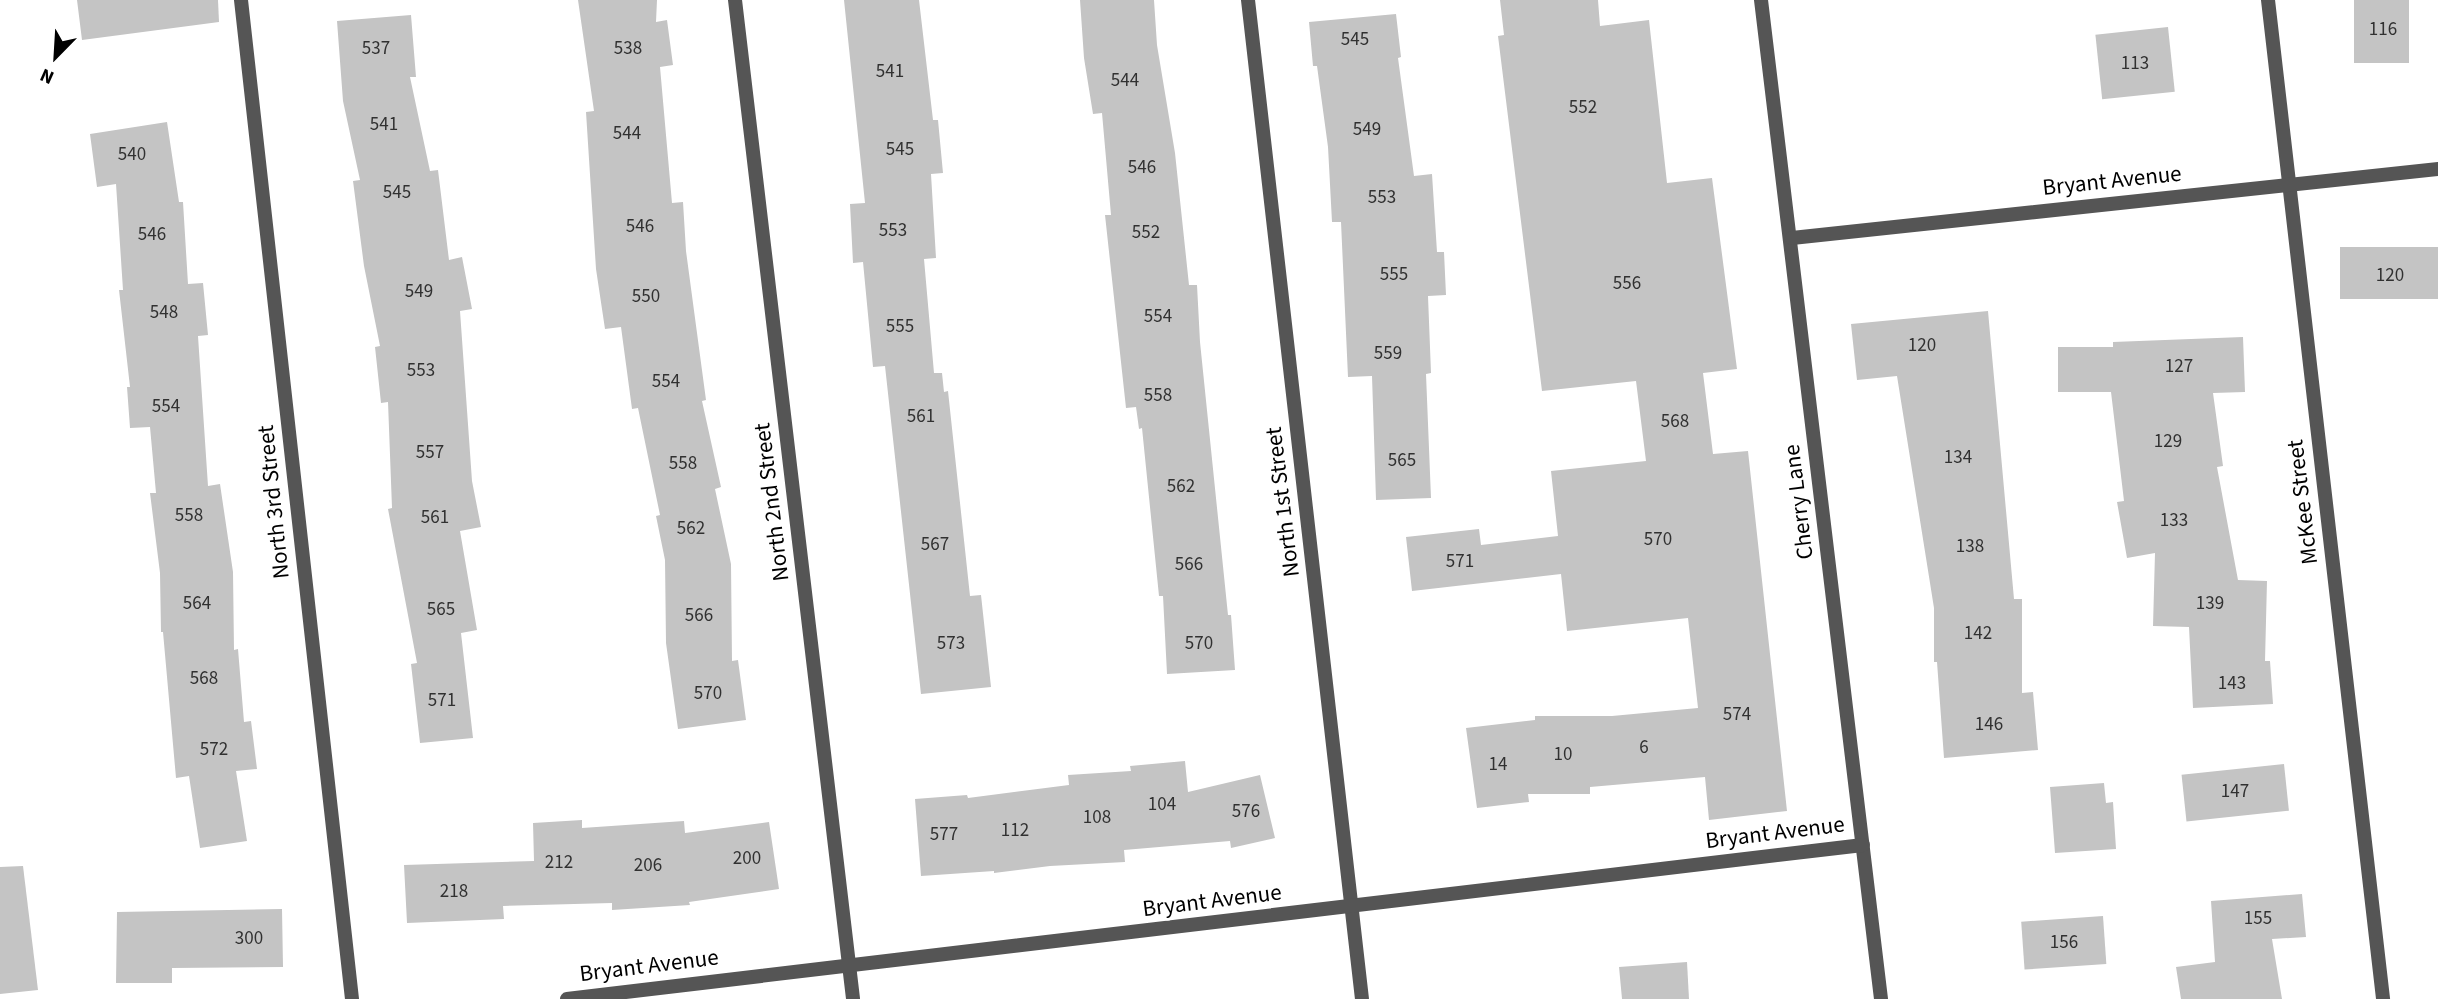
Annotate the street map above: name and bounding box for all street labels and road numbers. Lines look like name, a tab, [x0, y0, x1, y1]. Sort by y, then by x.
street label: Bryant Avenue	[2041, 160, 2183, 202]
street label: North 2nd Street	[749, 421, 795, 583]
street label: North 3rd Street	[252, 424, 296, 580]
street label: North 1st Street	[1260, 425, 1306, 579]
street label: McKee Street	[2282, 438, 2324, 566]
street label: Cherry Lane	[1778, 443, 1820, 561]
street label: Bryant Avenue	[1704, 811, 1846, 855]
street label: Bryant Avenue	[1141, 879, 1283, 923]
street label: Bryant Avenue	[578, 944, 720, 988]

